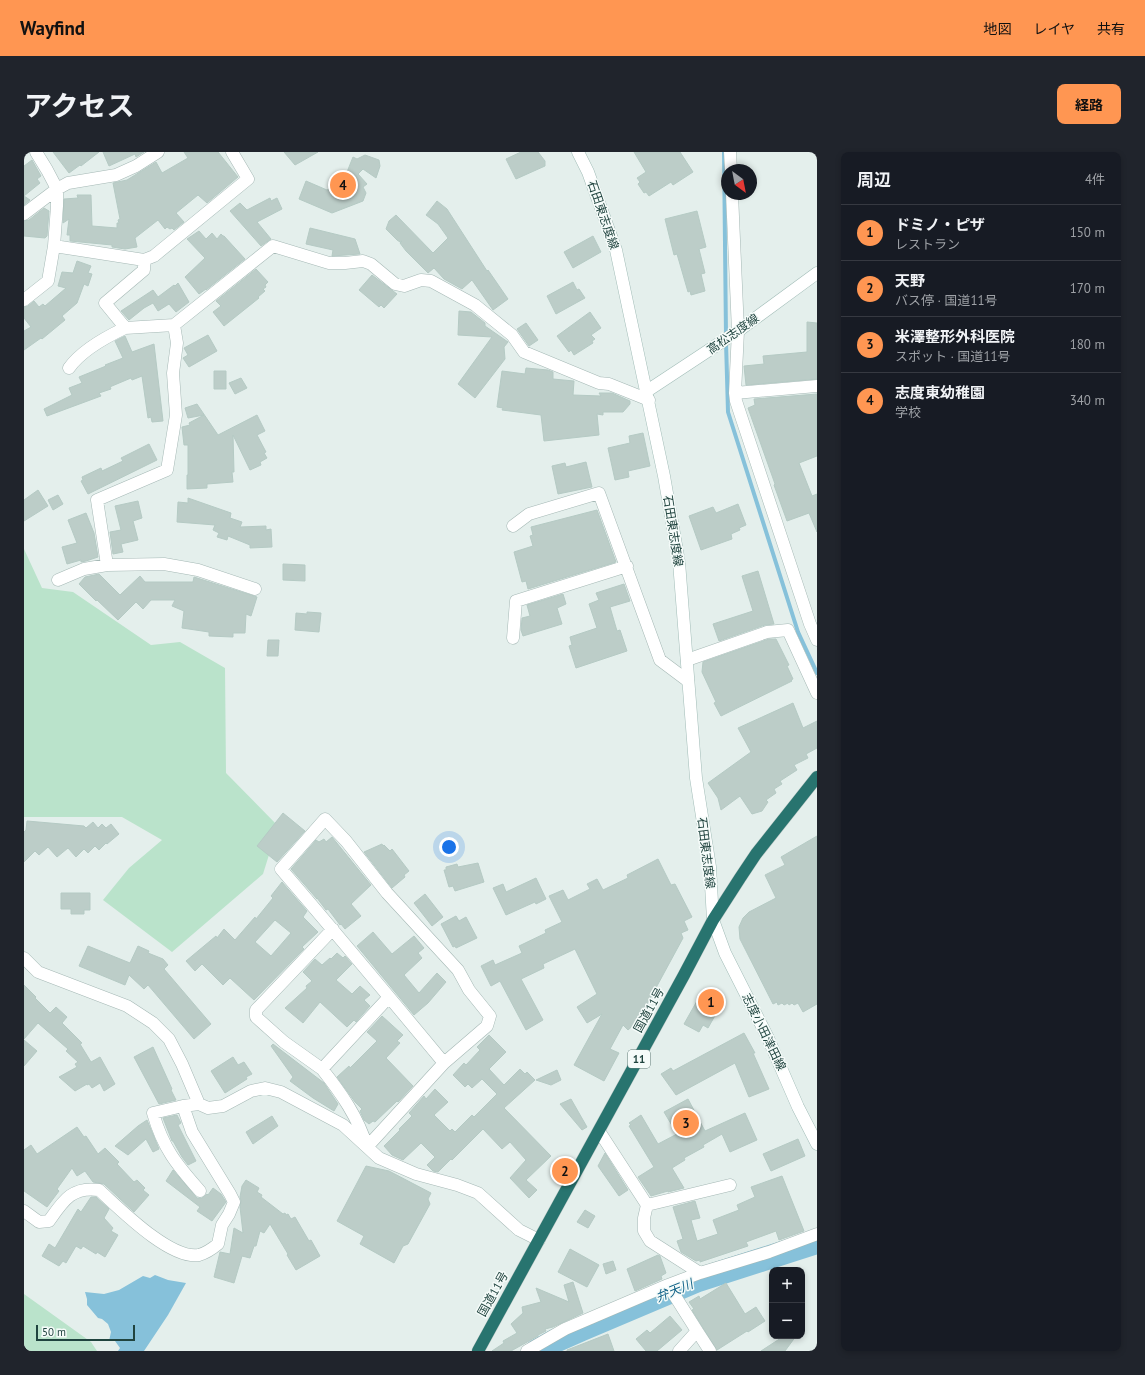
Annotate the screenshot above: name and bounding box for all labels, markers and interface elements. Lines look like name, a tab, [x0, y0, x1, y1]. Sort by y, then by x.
text: Wayfind	[20, 16, 85, 40]
text: 地図	[983, 20, 1011, 38]
text: レイヤ	[1033, 20, 1075, 38]
text: 共有	[1097, 20, 1125, 38]
button: 経路	[1057, 84, 1121, 124]
text: アクセス	[24, 87, 135, 124]
north arrow	[721, 164, 757, 200]
text: 周辺	[857, 169, 891, 191]
pin: 4	[330, 170, 356, 200]
text: 4件	[1085, 171, 1105, 188]
street label: 石田東志度線	[585, 178, 622, 251]
text: ドミノ・ピザ	[895, 215, 985, 234]
text: 1	[866, 224, 874, 241]
text: 150 m	[1070, 224, 1105, 241]
text: レストラン	[895, 236, 960, 253]
text: 天野	[895, 271, 925, 290]
text: 2	[866, 280, 874, 297]
text: 170 m	[1070, 280, 1105, 297]
text: バス停 · 国道11号	[895, 292, 998, 309]
street label: 高松志度線	[704, 310, 762, 357]
text: 米澤整形外科医院	[895, 327, 1015, 346]
text: 3	[866, 336, 874, 353]
text: 180 m	[1070, 336, 1105, 353]
text: スポット · 国道11号	[895, 348, 1011, 365]
text: 志度東幼稚園	[895, 383, 985, 402]
text: 4	[866, 392, 874, 409]
text: 340 m	[1070, 392, 1105, 409]
text: 学校	[895, 404, 921, 421]
street label: 石田東志度線	[660, 494, 687, 568]
street label: 石田東志度線	[695, 816, 718, 890]
your location	[439, 837, 459, 857]
street label: 国道11号	[630, 985, 667, 1035]
pin: 1	[698, 987, 724, 1017]
street label: 志度小田津田線	[739, 991, 790, 1073]
road number: 11	[628, 1050, 650, 1068]
pin: 3	[673, 1108, 699, 1138]
pin: 2	[552, 1156, 578, 1186]
map controls	[769, 1267, 805, 1339]
button: +	[769, 1267, 805, 1303]
street label: 国道11号	[474, 1269, 511, 1319]
water label: 弁天川	[653, 1275, 697, 1306]
button: −	[769, 1303, 805, 1339]
scale bar	[36, 1323, 135, 1342]
text: 50 m	[42, 1325, 66, 1339]

